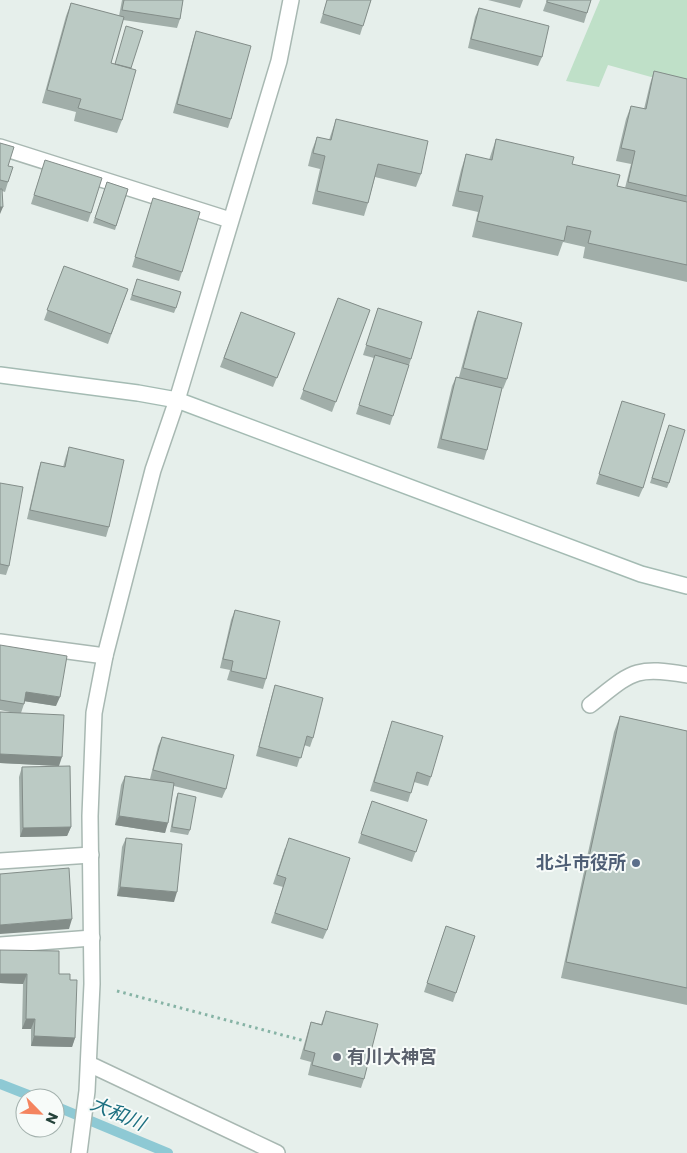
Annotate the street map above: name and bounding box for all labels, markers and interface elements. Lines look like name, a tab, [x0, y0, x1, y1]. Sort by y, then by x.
place label: 北斗市役所	[536, 850, 626, 875]
marker: 北斗市役所	[630, 857, 642, 869]
place label: 有川大神宮	[347, 1044, 437, 1069]
marker: 有川大神宮	[331, 1051, 343, 1063]
north arrow	[15, 1088, 65, 1138]
water label: 大和川	[86, 1090, 151, 1138]
text: N	[41, 1109, 63, 1127]

